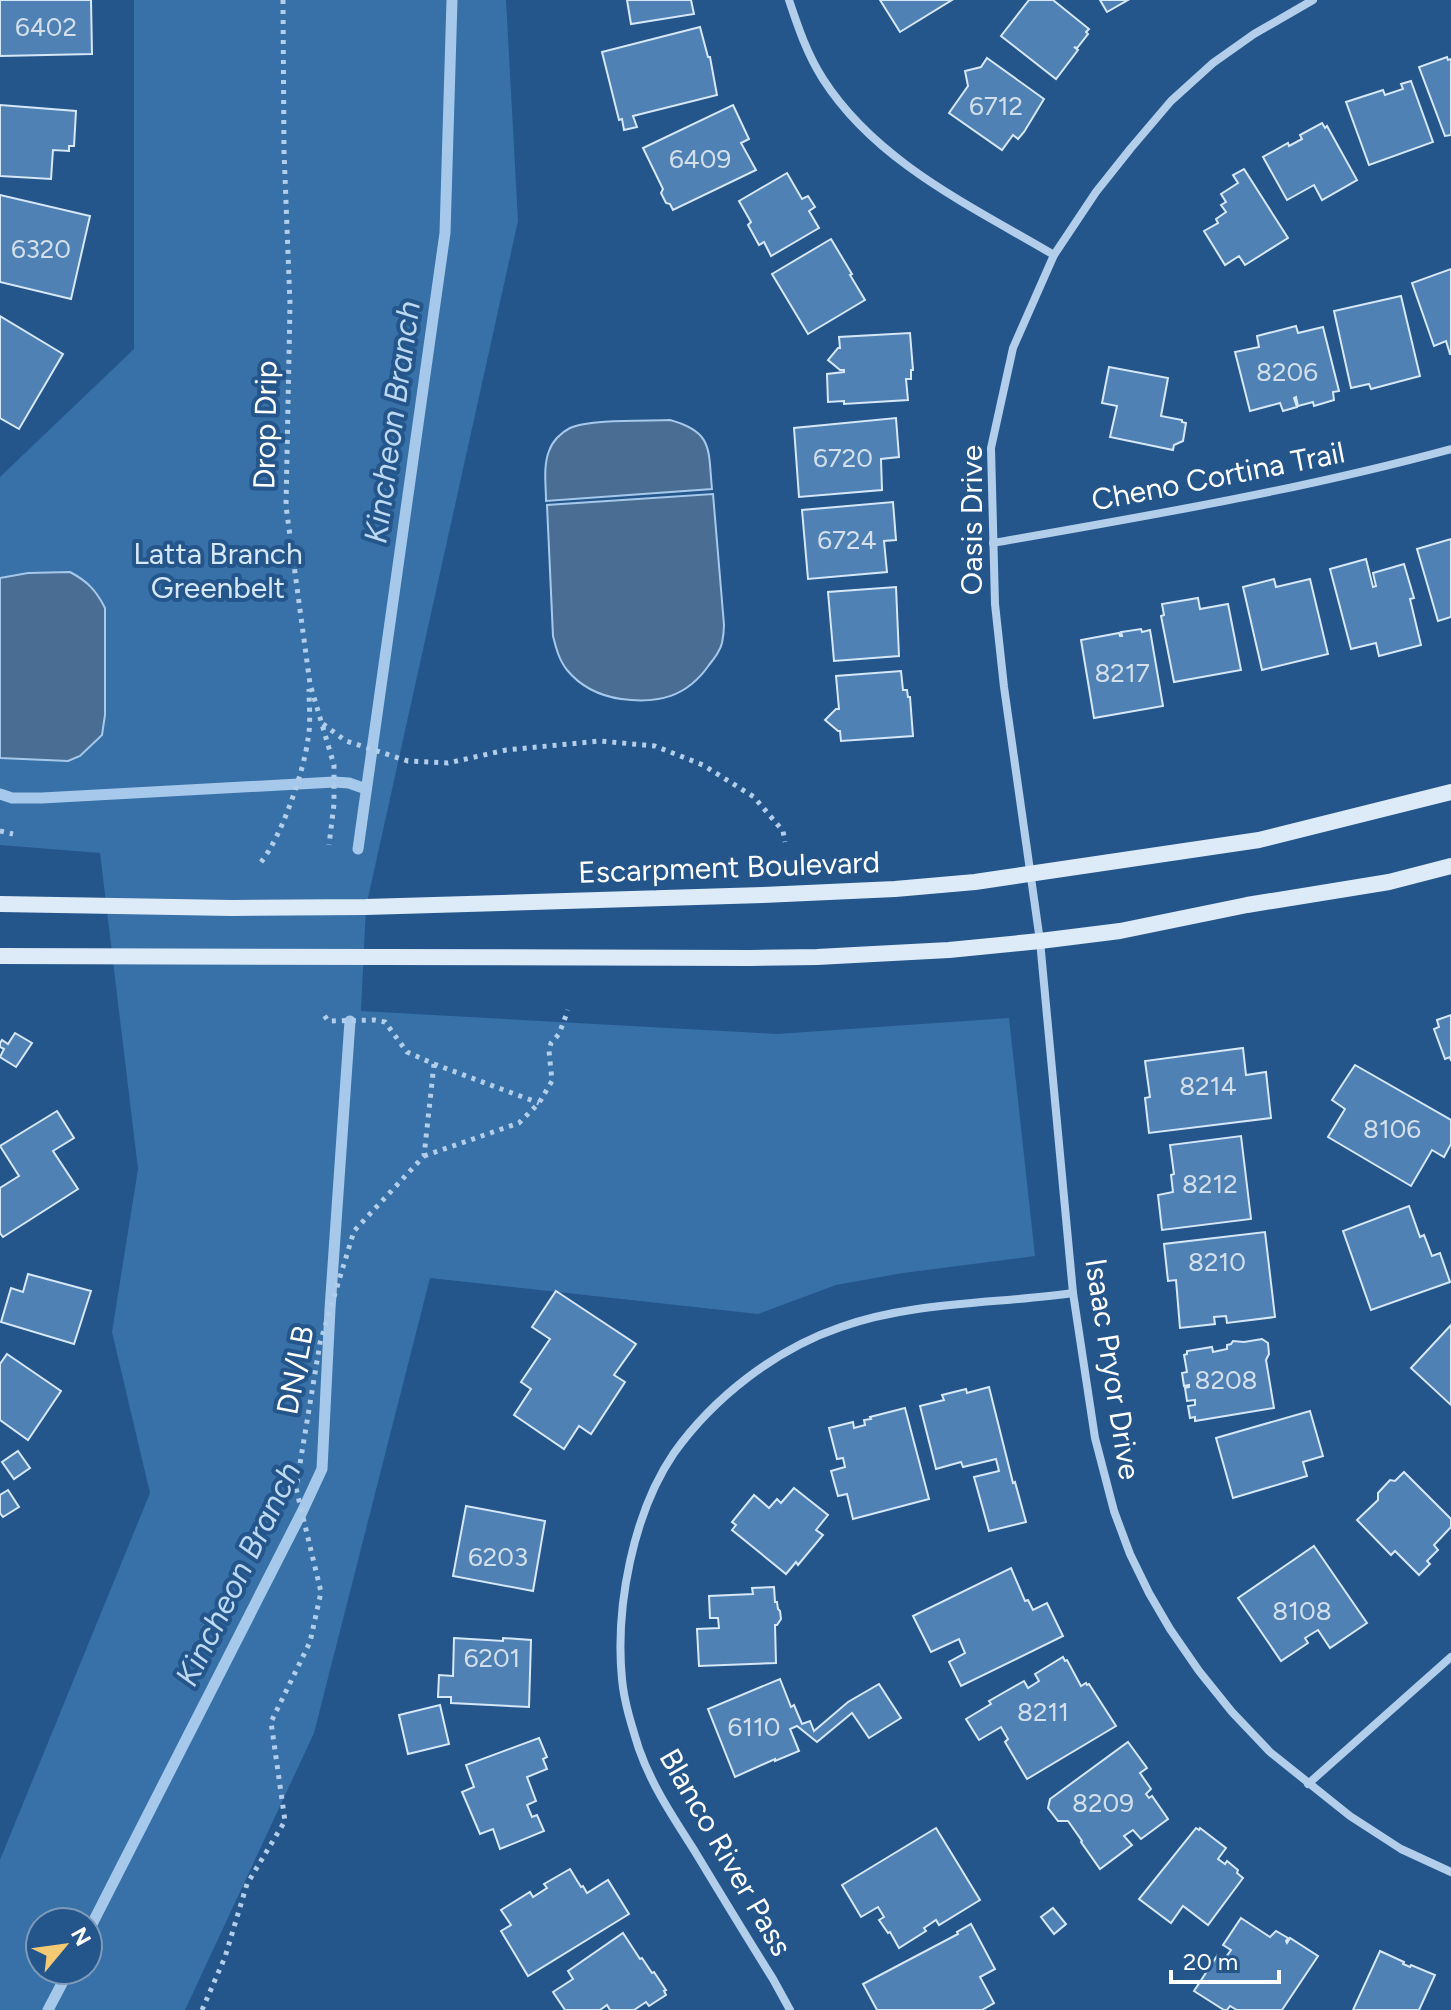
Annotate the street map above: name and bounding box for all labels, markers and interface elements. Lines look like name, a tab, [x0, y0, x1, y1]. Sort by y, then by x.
house number: 6402	[15, 11, 77, 43]
house number: 6712	[969, 90, 1023, 122]
house number: 6409	[669, 143, 731, 175]
house number: 6320	[11, 233, 71, 265]
water label: Kincheon Branch	[356, 298, 428, 546]
house number: 8206	[1256, 356, 1318, 388]
street label: Drop Drip	[245, 360, 285, 490]
street label: Cheno Cortina Trail	[1088, 433, 1348, 519]
house number: 6720	[813, 442, 873, 474]
street label: Oasis Drive	[953, 445, 990, 595]
house number: 6724	[817, 524, 877, 556]
park label: Latta Branch Greenbelt	[133, 535, 303, 606]
house number: 8217	[1094, 657, 1150, 689]
street label: Escarpment Boulevard	[578, 843, 880, 891]
house number: 8214	[1179, 1070, 1237, 1102]
house number: 8106	[1363, 1113, 1421, 1145]
house number: 8212	[1182, 1168, 1238, 1200]
house number: 8210	[1188, 1246, 1246, 1278]
street label: Isaac Pryor Drive	[1077, 1256, 1149, 1482]
street label: DN/LB	[268, 1323, 322, 1417]
house number: 8208	[1194, 1364, 1258, 1396]
water label: Kincheon Branch	[167, 1456, 309, 1692]
house number: 6203	[468, 1541, 528, 1573]
house number: 8108	[1272, 1595, 1332, 1627]
house number: 6201	[464, 1642, 520, 1674]
house number: 8211	[1017, 1696, 1069, 1728]
house number: 6110	[728, 1711, 780, 1743]
street label: Blanco River Pass	[652, 1742, 800, 1962]
house number: 8209	[1072, 1787, 1134, 1819]
north arrow	[24, 1906, 104, 1986]
text: N	[65, 1923, 97, 1951]
scale bar	[1171, 1934, 1279, 1984]
text: 20 m	[1183, 1947, 1238, 1976]

